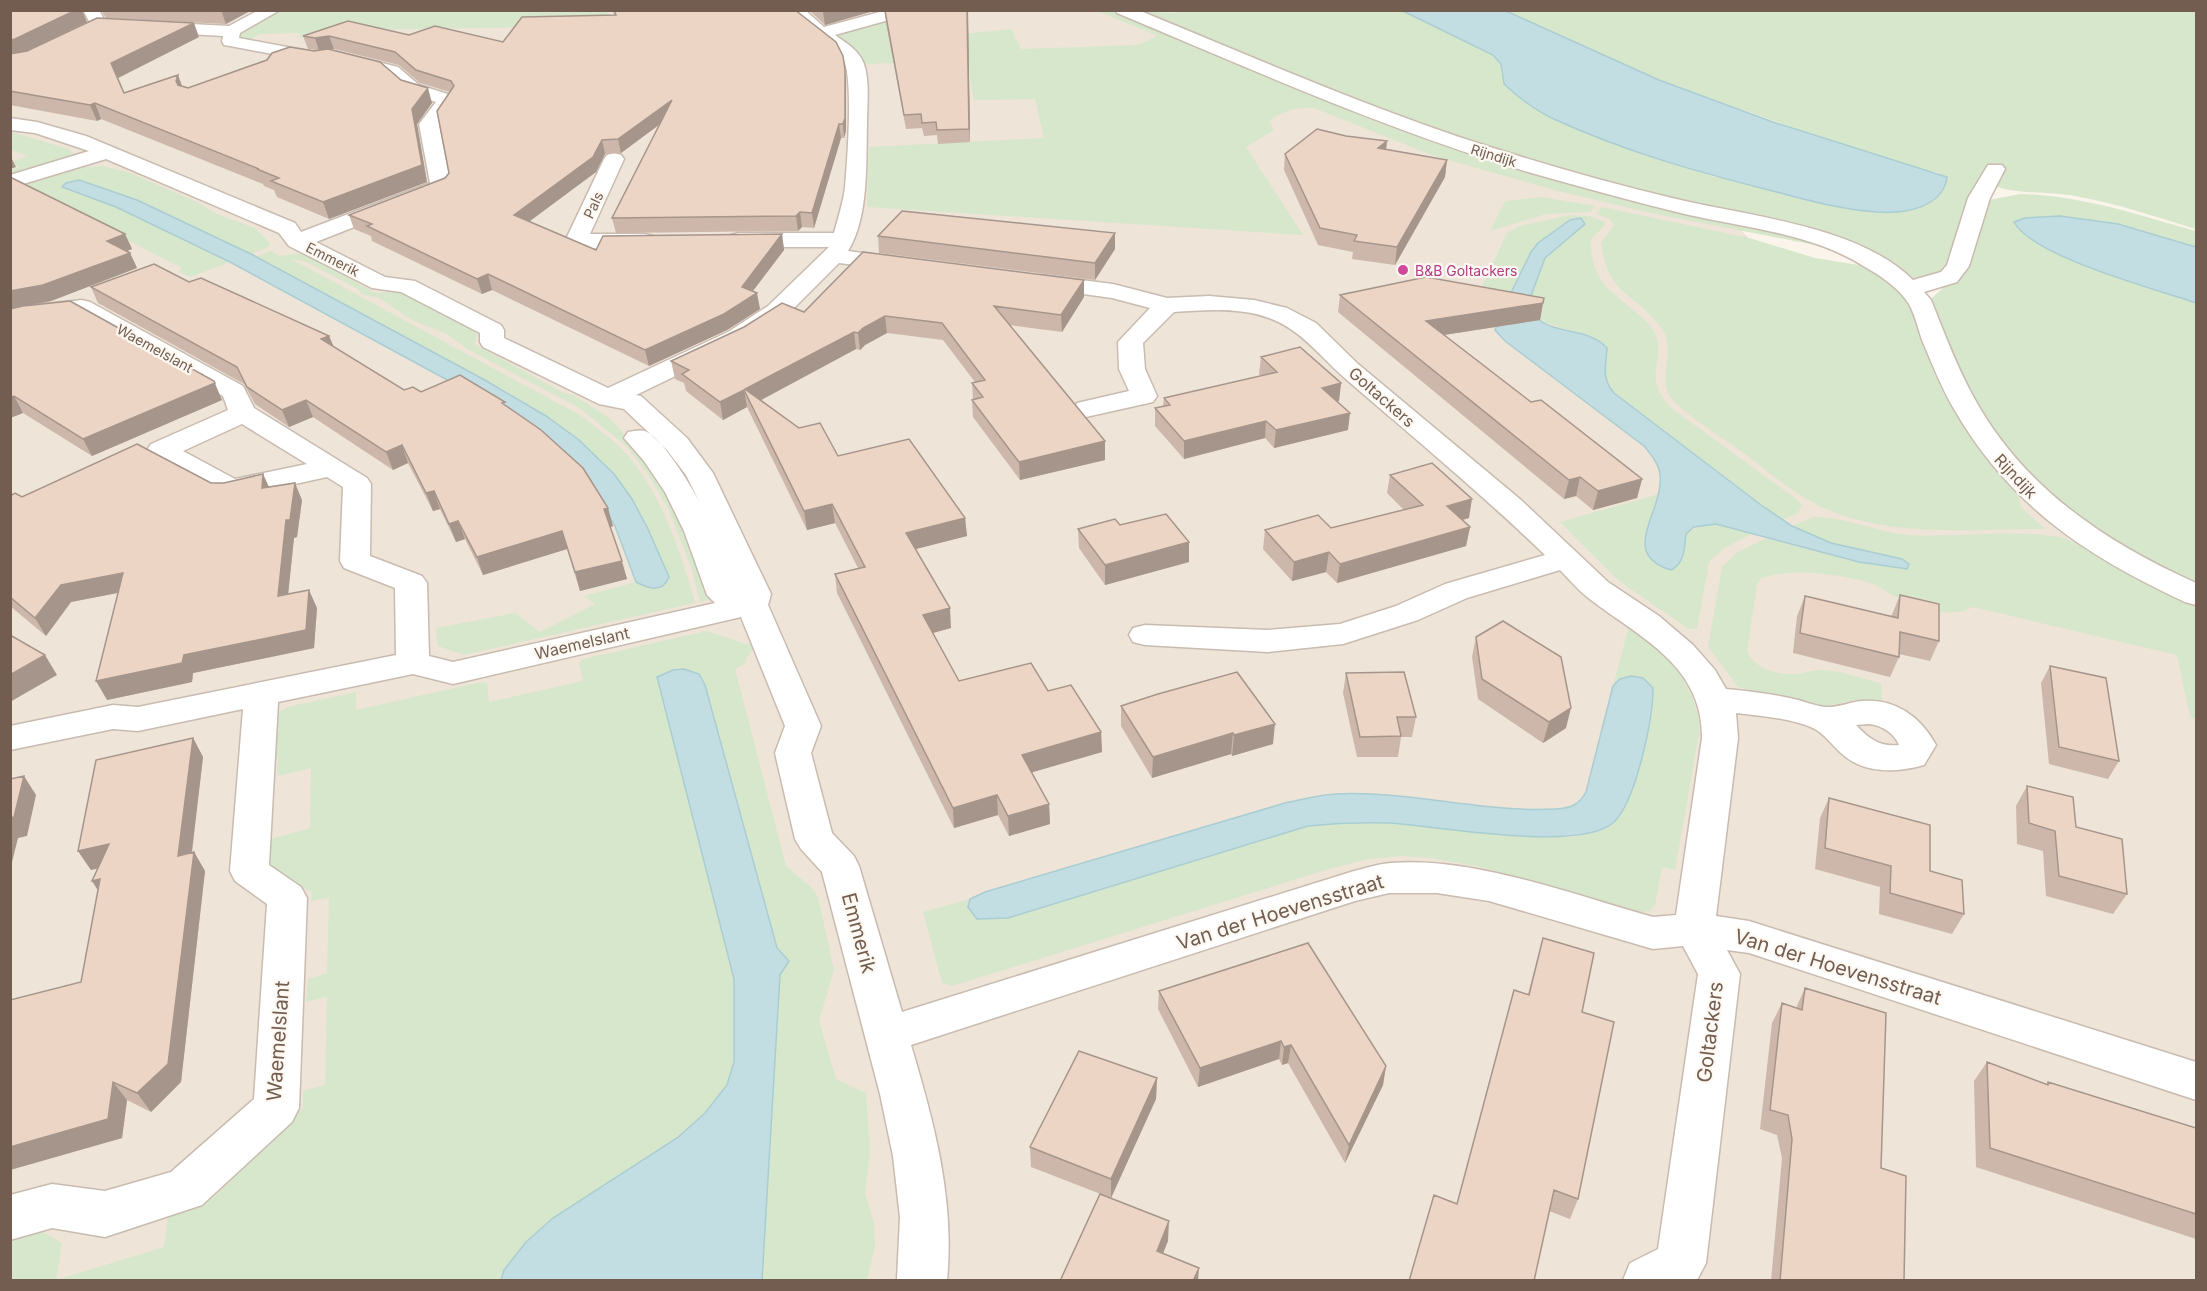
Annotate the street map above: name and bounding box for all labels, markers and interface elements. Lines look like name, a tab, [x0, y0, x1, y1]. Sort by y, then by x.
street label: Rijndijk	[1469, 140, 1519, 170]
street label: Pals	[579, 189, 607, 221]
street label: Emmerik	[303, 238, 363, 280]
place label: B&B Goltackers	[1415, 262, 1517, 279]
marker: B&B Goltackers	[1396, 263, 1410, 277]
street label: Waemelslant	[114, 320, 196, 376]
street label: Goltackers	[1345, 363, 1419, 431]
street label: Rijndijk	[1990, 449, 2042, 503]
street label: Waemelslant	[533, 622, 631, 664]
street label: Van der Hoevensstraat	[1174, 869, 1387, 955]
street label: Emmerik	[837, 890, 881, 976]
street label: Van der Hoevensstraat	[1732, 924, 1945, 1010]
street label: Waemelslant	[262, 980, 294, 1102]
street label: Goltackers	[1692, 980, 1728, 1084]

